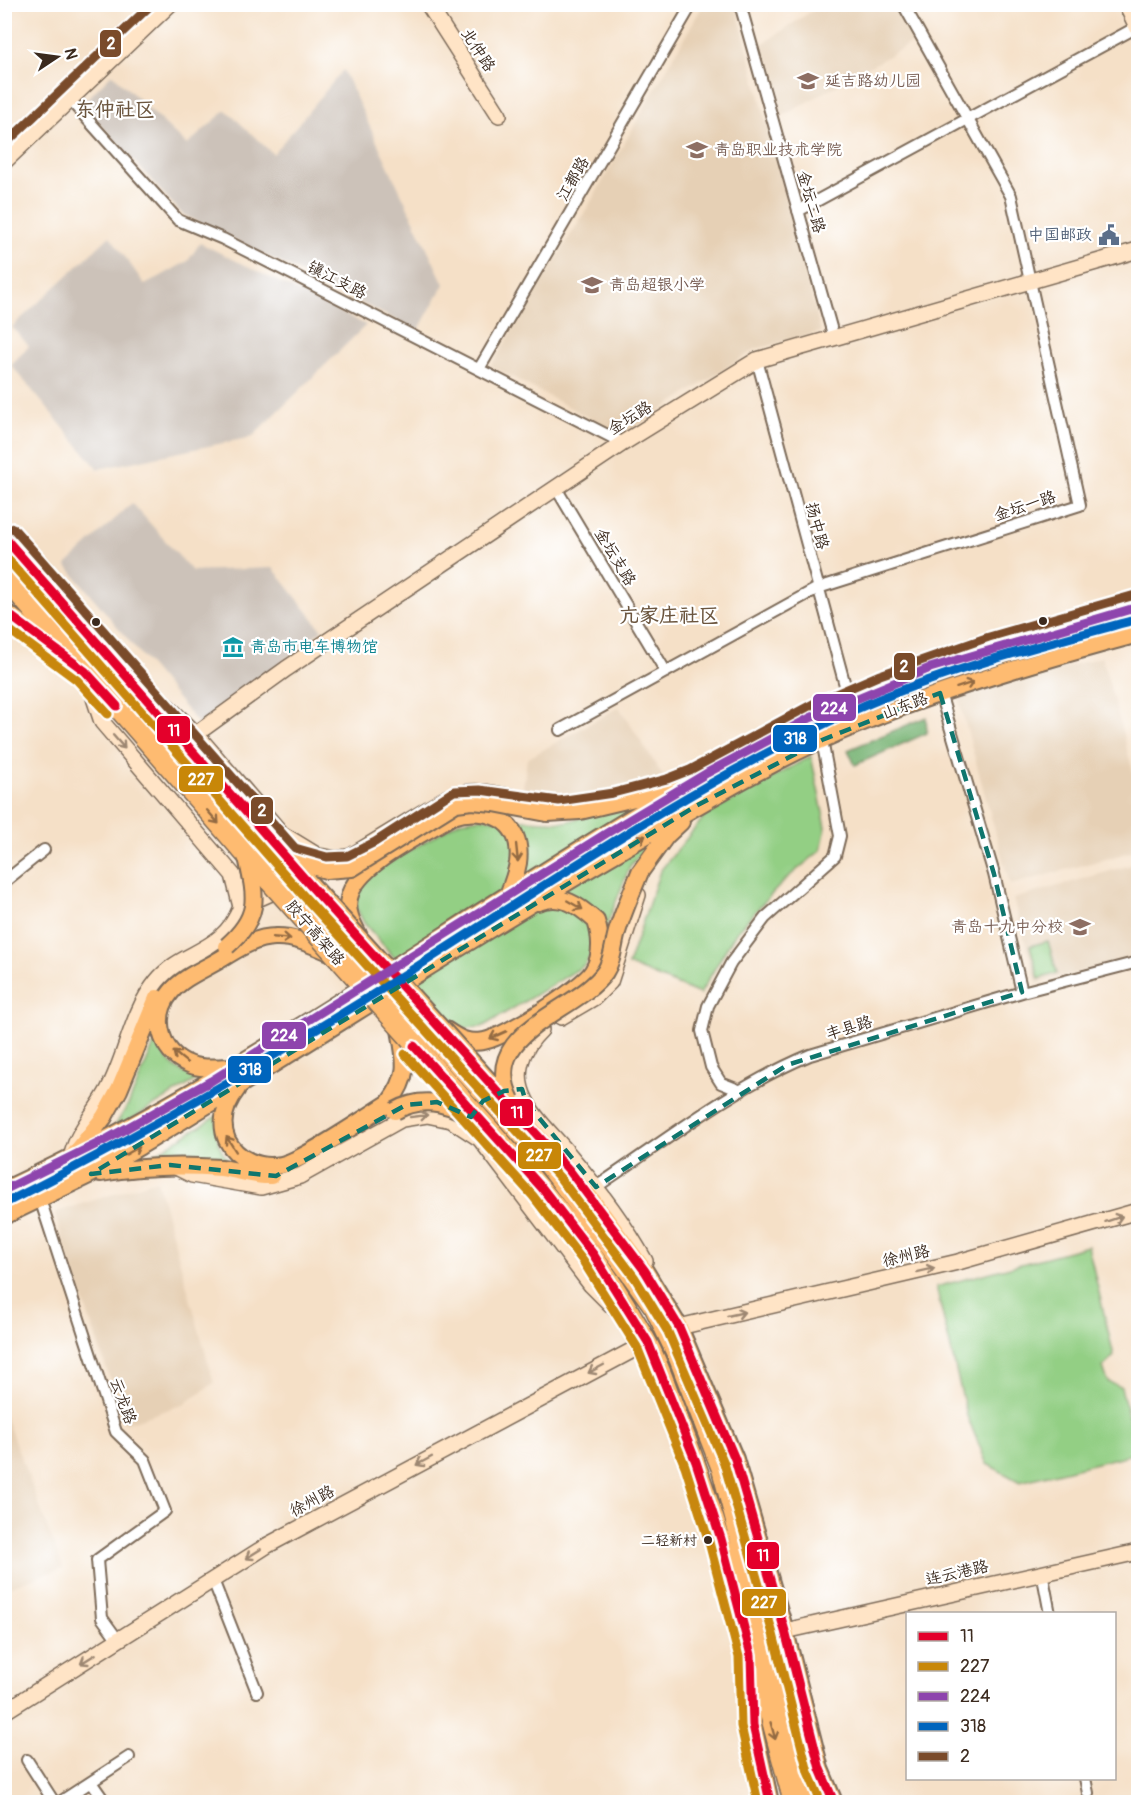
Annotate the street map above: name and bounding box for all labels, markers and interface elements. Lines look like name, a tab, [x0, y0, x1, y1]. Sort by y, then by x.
street label: 北仲路	[457, 24, 499, 76]
north arrow	[27, 27, 87, 87]
line badge: 2	[99, 29, 122, 58]
text: 2	[107, 34, 116, 54]
text: N	[60, 46, 82, 62]
school or university icon: 延吉路幼儿园	[796, 69, 820, 93]
place label: 延吉路幼儿园	[825, 71, 921, 91]
district label: 东仲社区	[75, 97, 155, 122]
school or university icon: 青岛职业技术学院	[685, 138, 709, 162]
place label: 青岛职业技术学院	[714, 140, 842, 160]
street label: 江都路	[552, 153, 594, 205]
street label: 金坛二路	[793, 168, 829, 236]
public building icon: 中国邮政	[1097, 223, 1121, 247]
place label: 中国邮政	[1028, 225, 1092, 245]
street label: 镇江支路	[304, 257, 370, 303]
school or university icon: 青岛超银小学	[580, 273, 604, 297]
place label: 青岛超银小学	[609, 275, 705, 295]
street label: 金坛路	[604, 397, 656, 439]
street label: 金坛一路	[991, 487, 1059, 525]
street label: 扬中路	[801, 500, 833, 552]
street label: 金坛支路	[590, 524, 640, 590]
district label: 亢家庄社区	[619, 603, 719, 628]
unlabelled marker	[1037, 615, 1049, 627]
unlabelled marker	[90, 616, 102, 628]
museum icon: 青岛市电车博物馆	[221, 635, 245, 659]
place label: 青岛市电车博物馆	[250, 637, 378, 657]
line badge: 2	[893, 652, 916, 681]
text: 2	[900, 657, 909, 677]
one-way arrow	[955, 679, 974, 690]
street label: 山东路	[879, 688, 931, 724]
line badge: 224	[812, 693, 857, 722]
text: 224	[820, 699, 848, 719]
line badge: 11	[156, 715, 191, 744]
text: 11	[168, 721, 180, 741]
line badge: 318	[772, 724, 818, 753]
text: 318	[783, 729, 807, 749]
one-way arrow	[112, 734, 126, 749]
line badge: 227	[178, 765, 224, 793]
text: 227	[188, 770, 215, 790]
line badge: 2	[250, 796, 274, 825]
text: 2	[258, 801, 267, 821]
one-way arrow	[206, 809, 220, 824]
one-way arrow	[629, 834, 646, 846]
one-way arrow	[512, 842, 523, 862]
street label: 胶宁高架路	[281, 896, 349, 970]
one-way arrow	[566, 899, 583, 911]
school or university icon: 青岛十九中分校	[1068, 915, 1092, 939]
place label: 青岛十九中分校	[951, 917, 1063, 937]
one-way arrow	[271, 933, 291, 944]
street label: 丰县路	[823, 1011, 875, 1045]
line badge: 224	[261, 1021, 307, 1050]
text: 224	[270, 1026, 298, 1046]
one-way arrow	[489, 1030, 507, 1042]
one-way arrow	[172, 1051, 188, 1064]
line badge: 318	[227, 1055, 272, 1084]
text: 318	[238, 1060, 262, 1080]
line badge: 11	[499, 1098, 534, 1127]
text: 11	[511, 1103, 523, 1123]
one-way arrow	[409, 1111, 429, 1122]
one-way arrow	[224, 1135, 237, 1152]
line badge: 227	[517, 1141, 562, 1170]
one-way arrow	[122, 1145, 140, 1156]
text: 227	[526, 1146, 553, 1166]
one-way arrow	[1104, 1213, 1123, 1224]
street label: 徐州路	[880, 1241, 932, 1271]
one-way arrow	[916, 1263, 935, 1275]
one-way arrow	[726, 1307, 745, 1319]
one-way arrow	[588, 1363, 605, 1375]
street label: 云龙路	[105, 1375, 141, 1427]
one-way arrow	[416, 1456, 434, 1467]
street label: 徐州路	[286, 1481, 338, 1521]
place label: 二轻新村	[641, 1532, 697, 1549]
marker: 二轻新村	[702, 1534, 714, 1546]
line badge: 11	[746, 1541, 780, 1570]
text: 11	[757, 1546, 769, 1566]
one-way arrow	[245, 1549, 262, 1561]
street label: 连云港路	[924, 1556, 990, 1590]
line badge: 227	[741, 1588, 787, 1617]
text: 227	[751, 1593, 778, 1613]
legend	[906, 1612, 1116, 1780]
text: 11	[960, 1625, 974, 1648]
one-way arrow	[80, 1653, 97, 1665]
text: 227	[960, 1655, 990, 1678]
text: 224	[960, 1685, 991, 1708]
text: 318	[960, 1715, 986, 1738]
one-way arrow	[768, 1722, 779, 1741]
text: 2	[960, 1745, 970, 1768]

